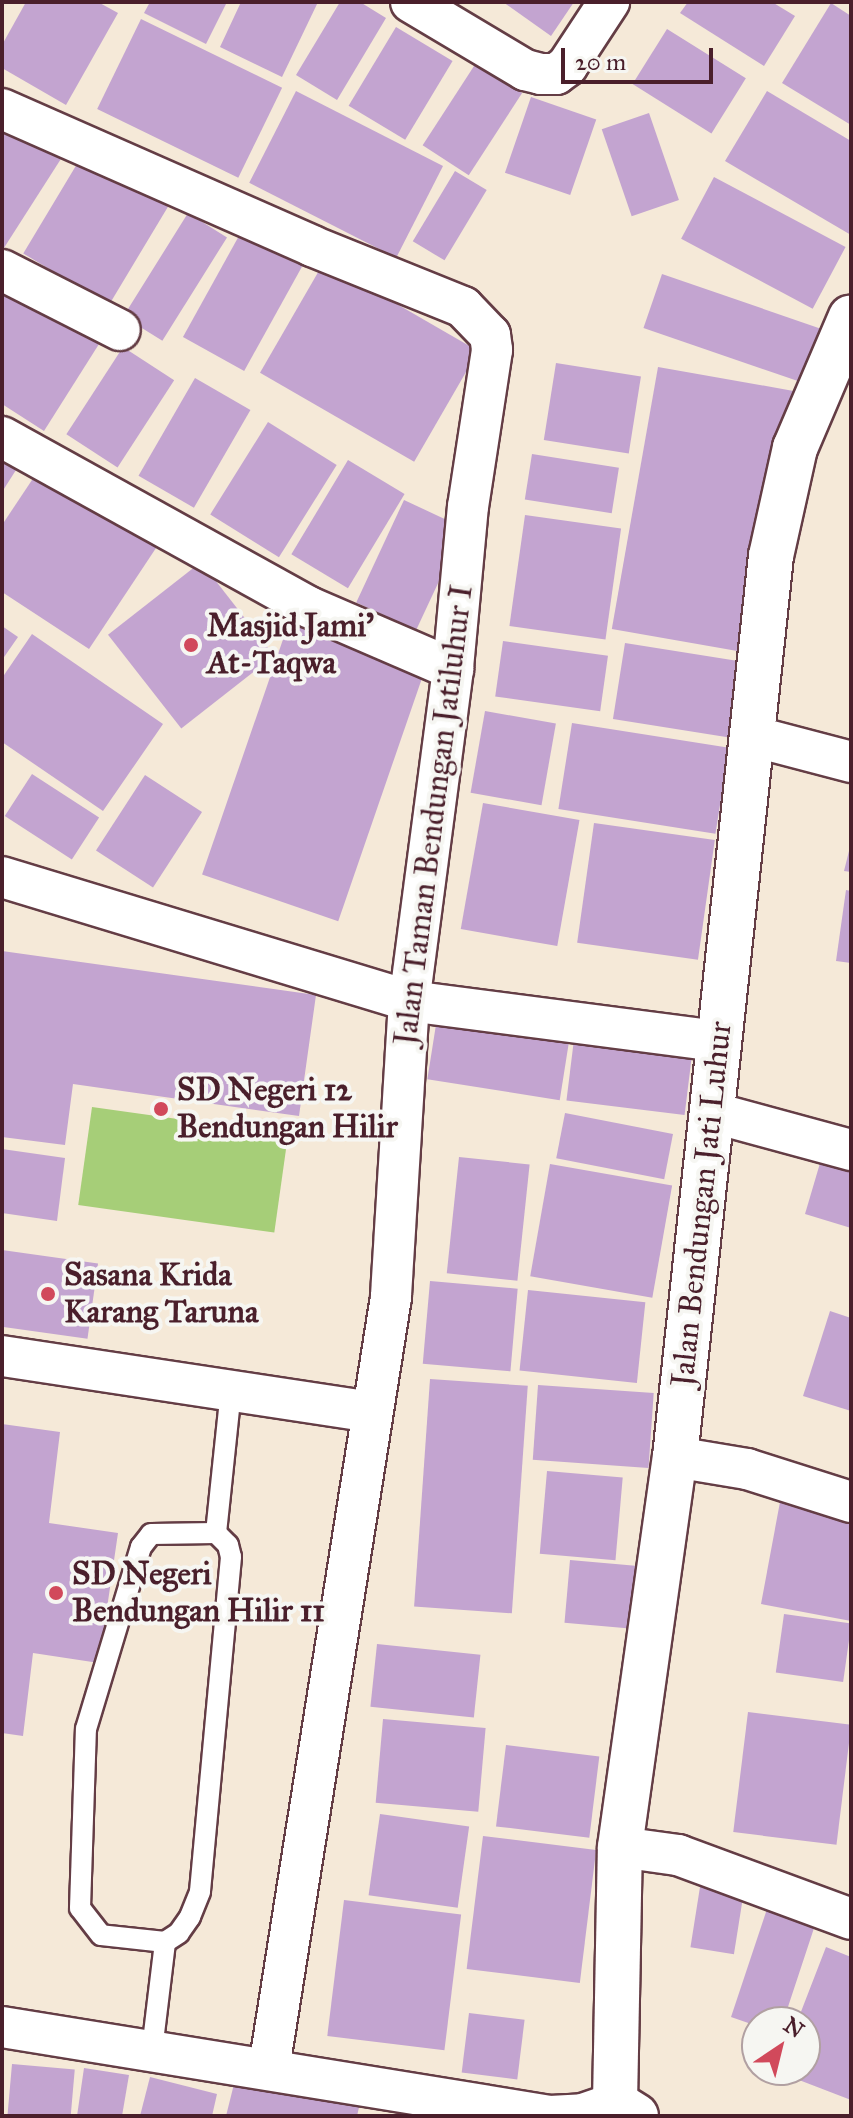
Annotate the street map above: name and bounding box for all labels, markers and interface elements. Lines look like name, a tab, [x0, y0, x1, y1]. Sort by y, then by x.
scale bar	[565, 32, 717, 82]
text: 20 m	[575, 47, 626, 77]
street label: Jalan Taman Bendungan Jatiluhur I	[387, 583, 481, 1047]
place label: Masjid Jami' At-Taqwa	[207, 608, 374, 683]
marker: Masjid Jami' At-Taqwa	[182, 636, 200, 654]
street label: Jalan Bendungan Jati Luhur	[664, 1020, 740, 1388]
place label: SD Negeri 12 Bendungan Hilir	[177, 1072, 398, 1147]
marker: SD Negeri 12 Bendungan Hilir	[152, 1100, 170, 1118]
place label: Sasana Krida Karang Taruna	[64, 1257, 258, 1332]
marker: Sasana Krida Karang Taruna	[39, 1285, 57, 1303]
place label: SD Negeri Bendungan Hilir 11	[72, 1556, 325, 1631]
marker: SD Negeri Bendungan Hilir 11	[47, 1584, 65, 1602]
north arrow	[741, 2006, 821, 2086]
text: N	[779, 2011, 809, 2044]

